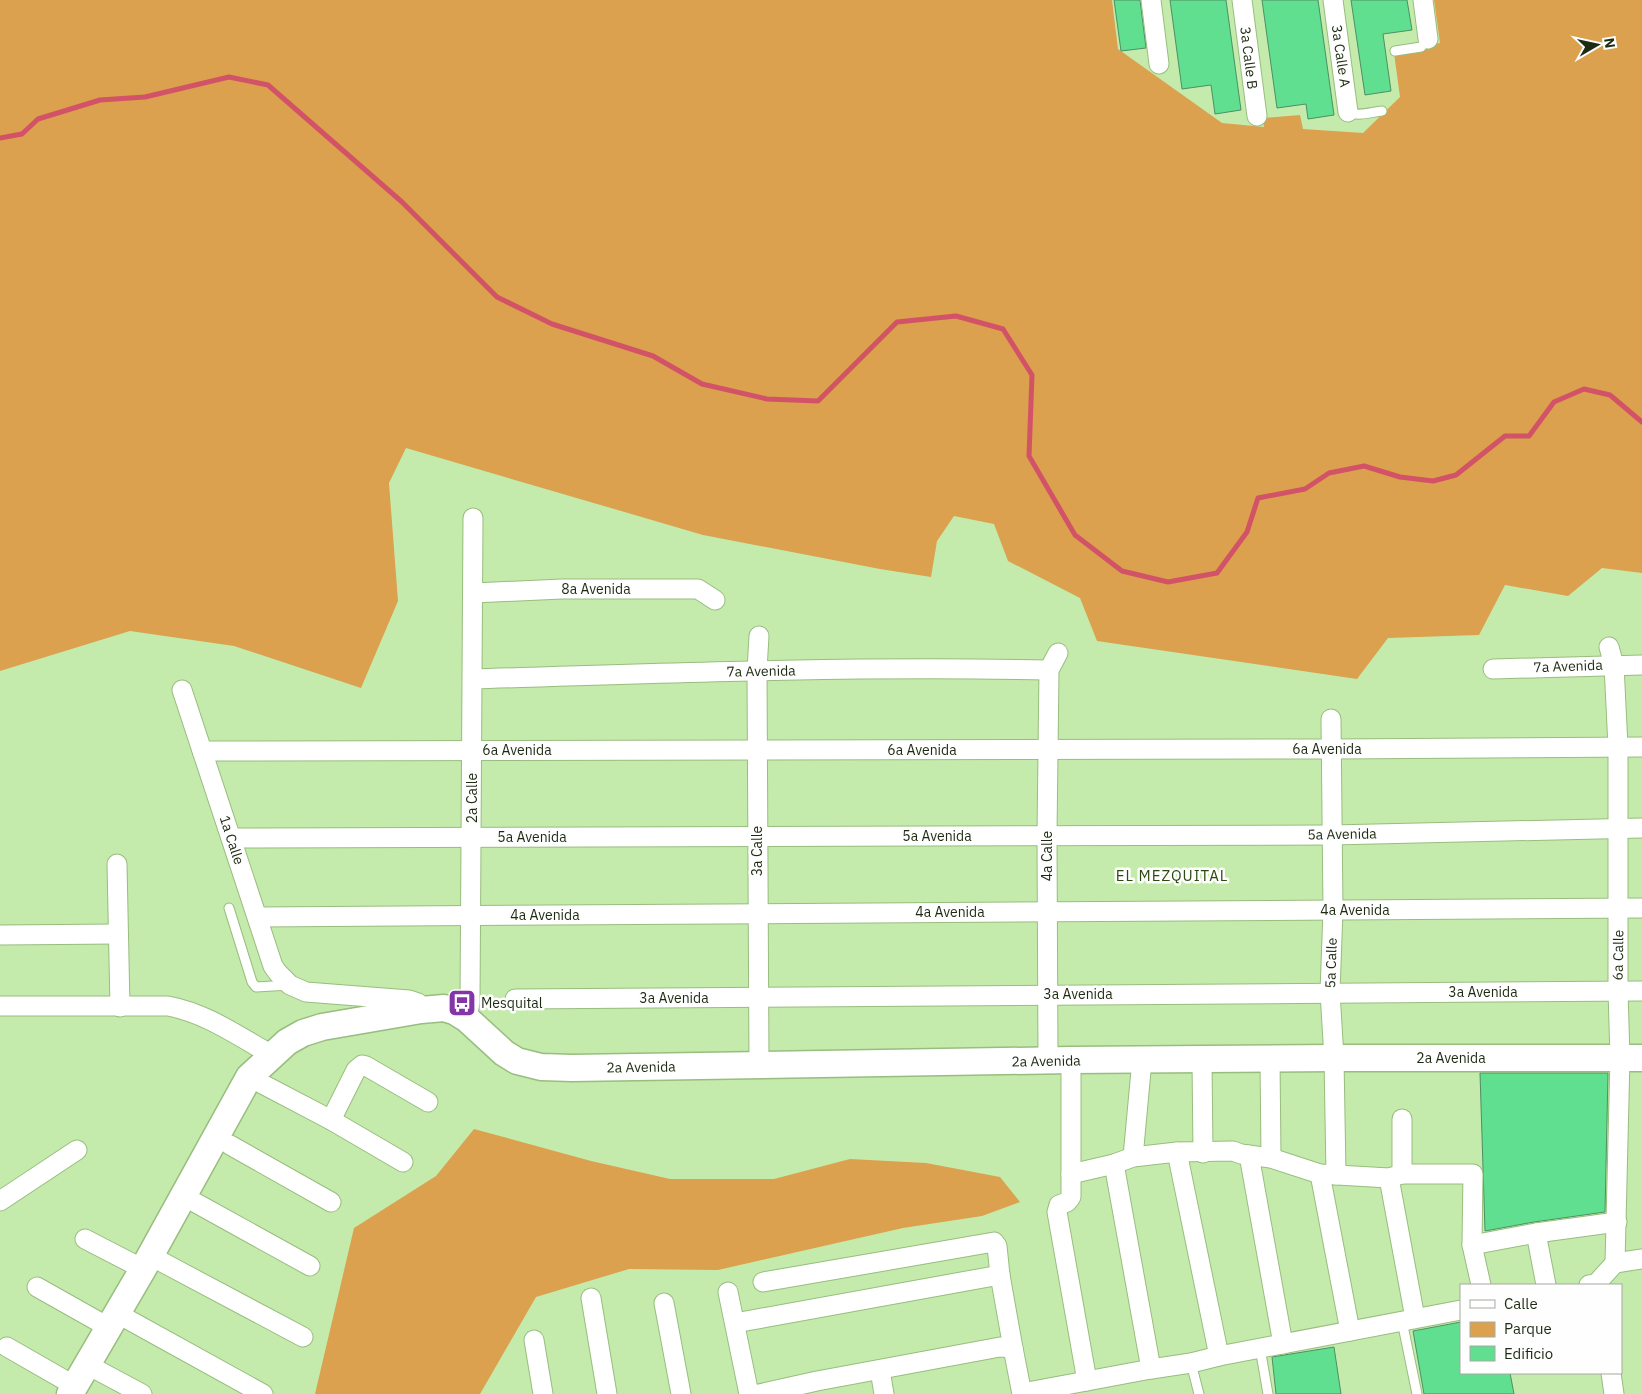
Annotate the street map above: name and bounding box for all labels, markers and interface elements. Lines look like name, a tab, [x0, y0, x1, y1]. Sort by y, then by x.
north arrow	[1572, 20, 1622, 70]
street label: 3a Calle A	[1328, 24, 1354, 88]
street label: 3a Calle B	[1236, 26, 1262, 90]
text: N	[1600, 37, 1620, 49]
street label: 8a Avenida	[561, 580, 631, 598]
street label: 7a Avenida	[1533, 656, 1604, 676]
street label: 7a Avenida	[726, 661, 796, 681]
street label: 6a Avenida	[1292, 740, 1362, 758]
street label: 6a Avenida	[482, 741, 552, 759]
street label: 6a Avenida	[887, 741, 957, 759]
street label: 2a Calle	[463, 772, 481, 823]
street label: 1a Calle	[216, 813, 248, 867]
street label: 5a Avenida	[1307, 824, 1377, 844]
street label: 3a Calle	[748, 825, 766, 876]
street label: 5a Avenida	[902, 827, 972, 845]
street label: 5a Avenida	[497, 828, 567, 846]
street label: 4a Calle	[1038, 830, 1056, 881]
district label: EL MEZQUITAL	[1116, 866, 1228, 885]
street label: 4a Avenida	[1320, 901, 1390, 919]
street label: 4a Avenida	[915, 903, 985, 921]
street label: 4a Avenida	[510, 906, 580, 924]
street label: 6a Calle	[1609, 929, 1627, 980]
street label: 5a Calle	[1321, 937, 1341, 989]
street label: 3a Avenida	[1448, 983, 1518, 1001]
street label: 3a Avenida	[1043, 985, 1113, 1003]
bus stop icon: Mesquital	[447, 988, 477, 1018]
street label: 3a Avenida	[639, 989, 709, 1007]
place label: Mesquital	[481, 994, 543, 1012]
street label: 2a Avenida	[1416, 1049, 1486, 1067]
street label: 2a Avenida	[1011, 1051, 1081, 1071]
street label: 2a Avenida	[606, 1057, 676, 1077]
legend	[1460, 1284, 1622, 1374]
text: Calle	[1504, 1294, 1538, 1313]
text: Parque	[1504, 1319, 1552, 1338]
text: Edificio	[1504, 1344, 1553, 1363]

